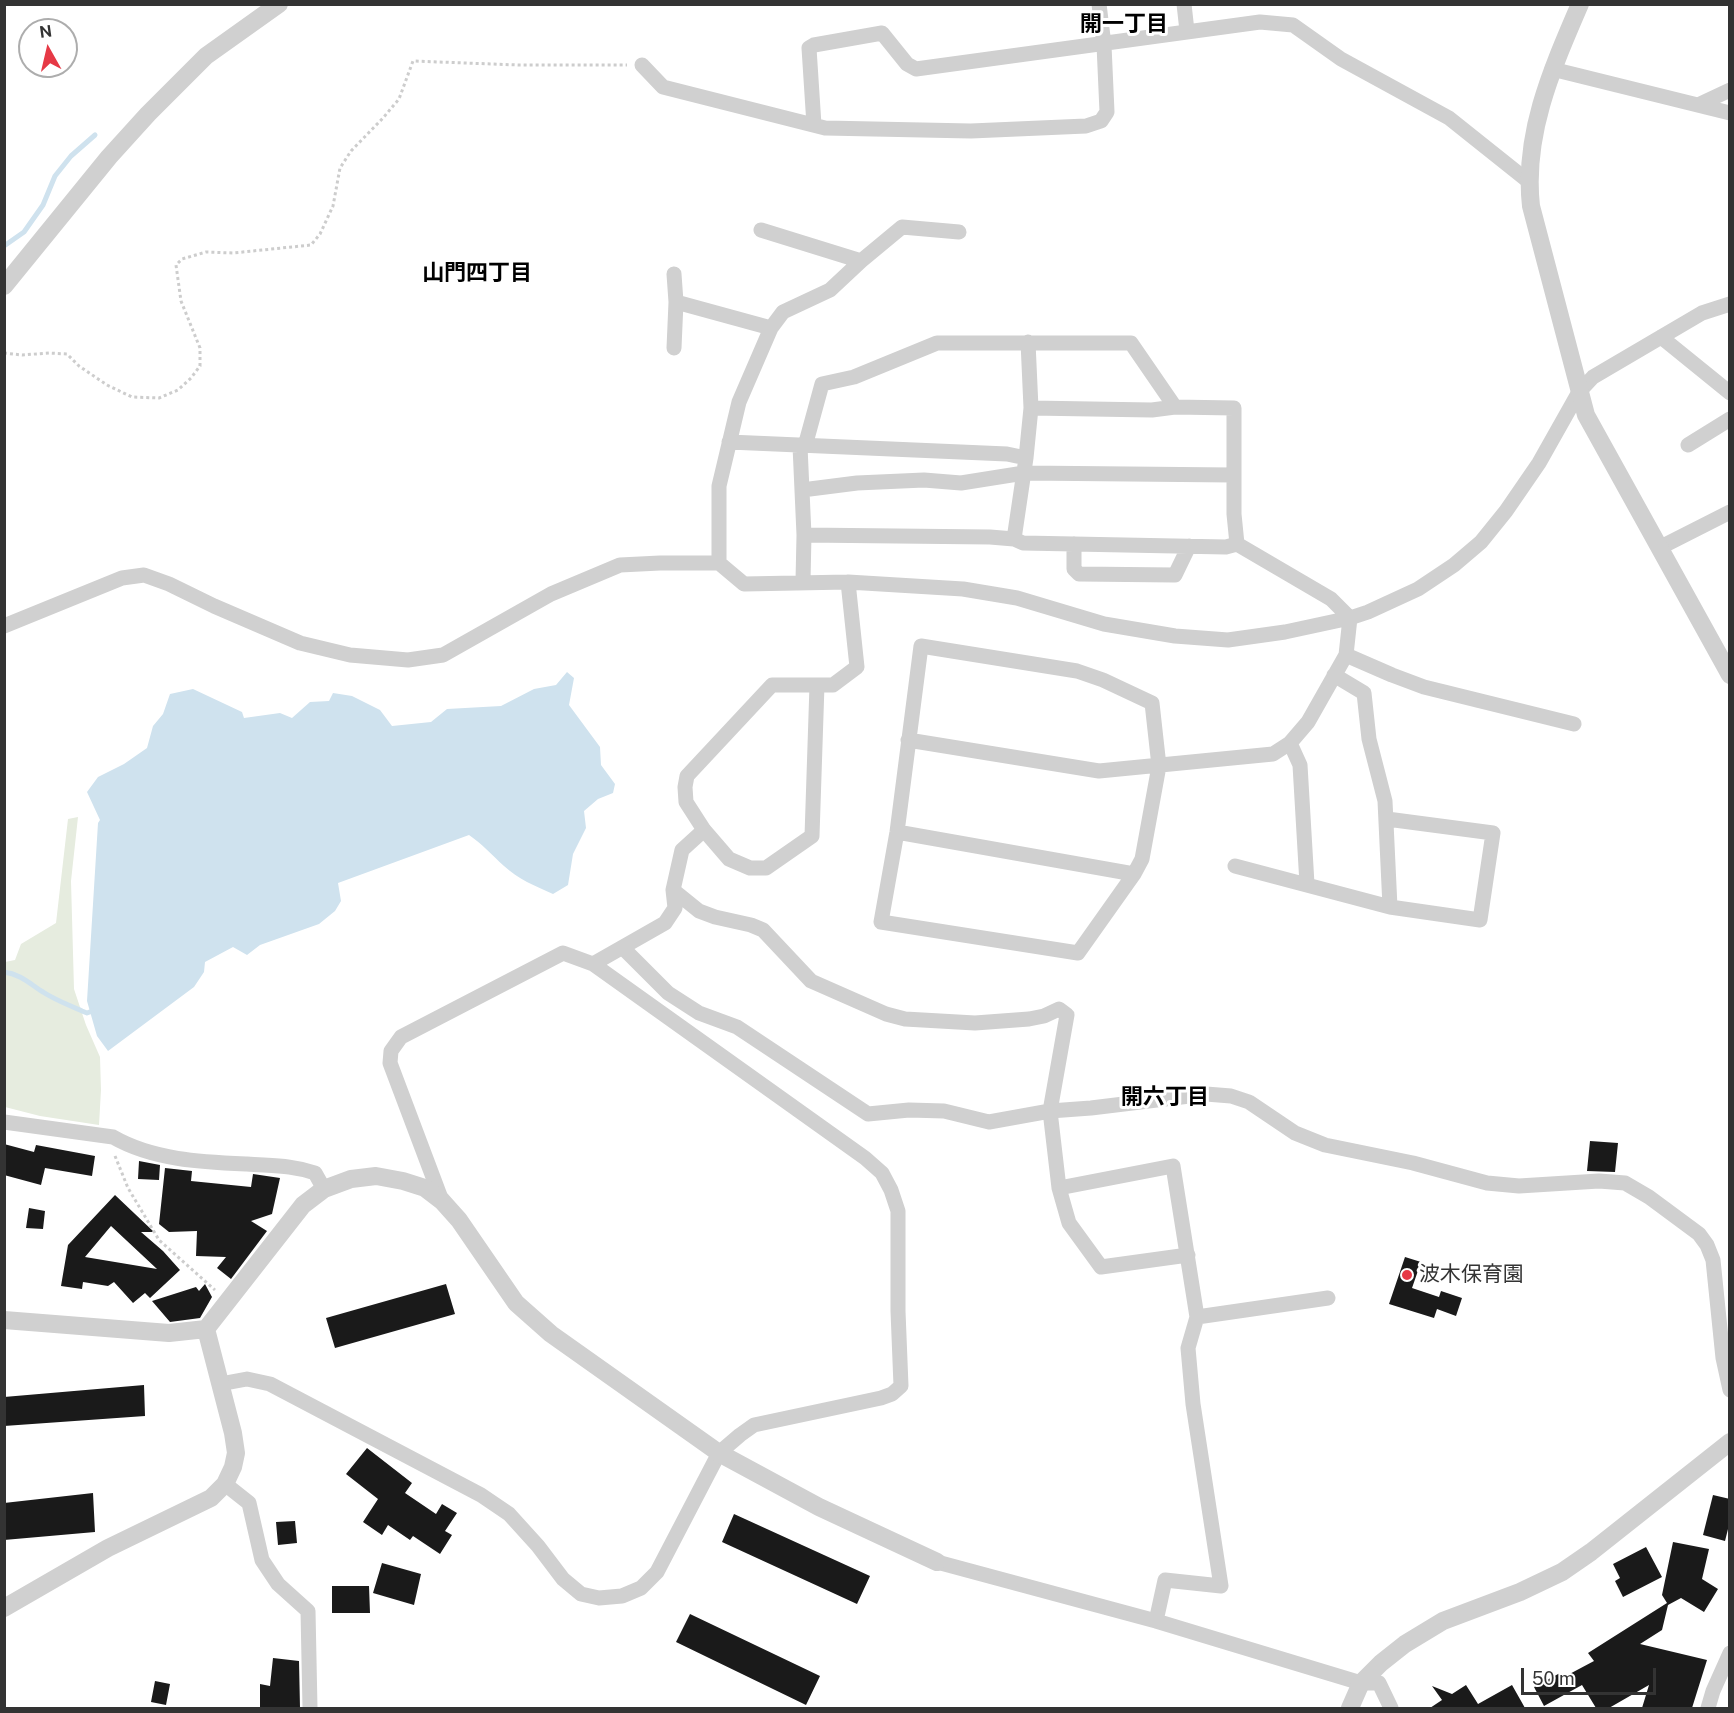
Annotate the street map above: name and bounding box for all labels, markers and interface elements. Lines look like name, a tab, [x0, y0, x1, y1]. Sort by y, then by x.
district label: 開一丁目	[1080, 11, 1168, 37]
north arrow	[18, 18, 78, 78]
text: N	[38, 21, 53, 42]
district label: 山門四丁目	[422, 260, 532, 286]
district label: 開六丁目	[1121, 1084, 1209, 1110]
place label: 波木保育園	[1419, 1262, 1524, 1288]
marker: 波木保育園	[1400, 1268, 1414, 1282]
scale bar	[1524, 1656, 1659, 1694]
text: 50 m	[1532, 1668, 1575, 1689]

